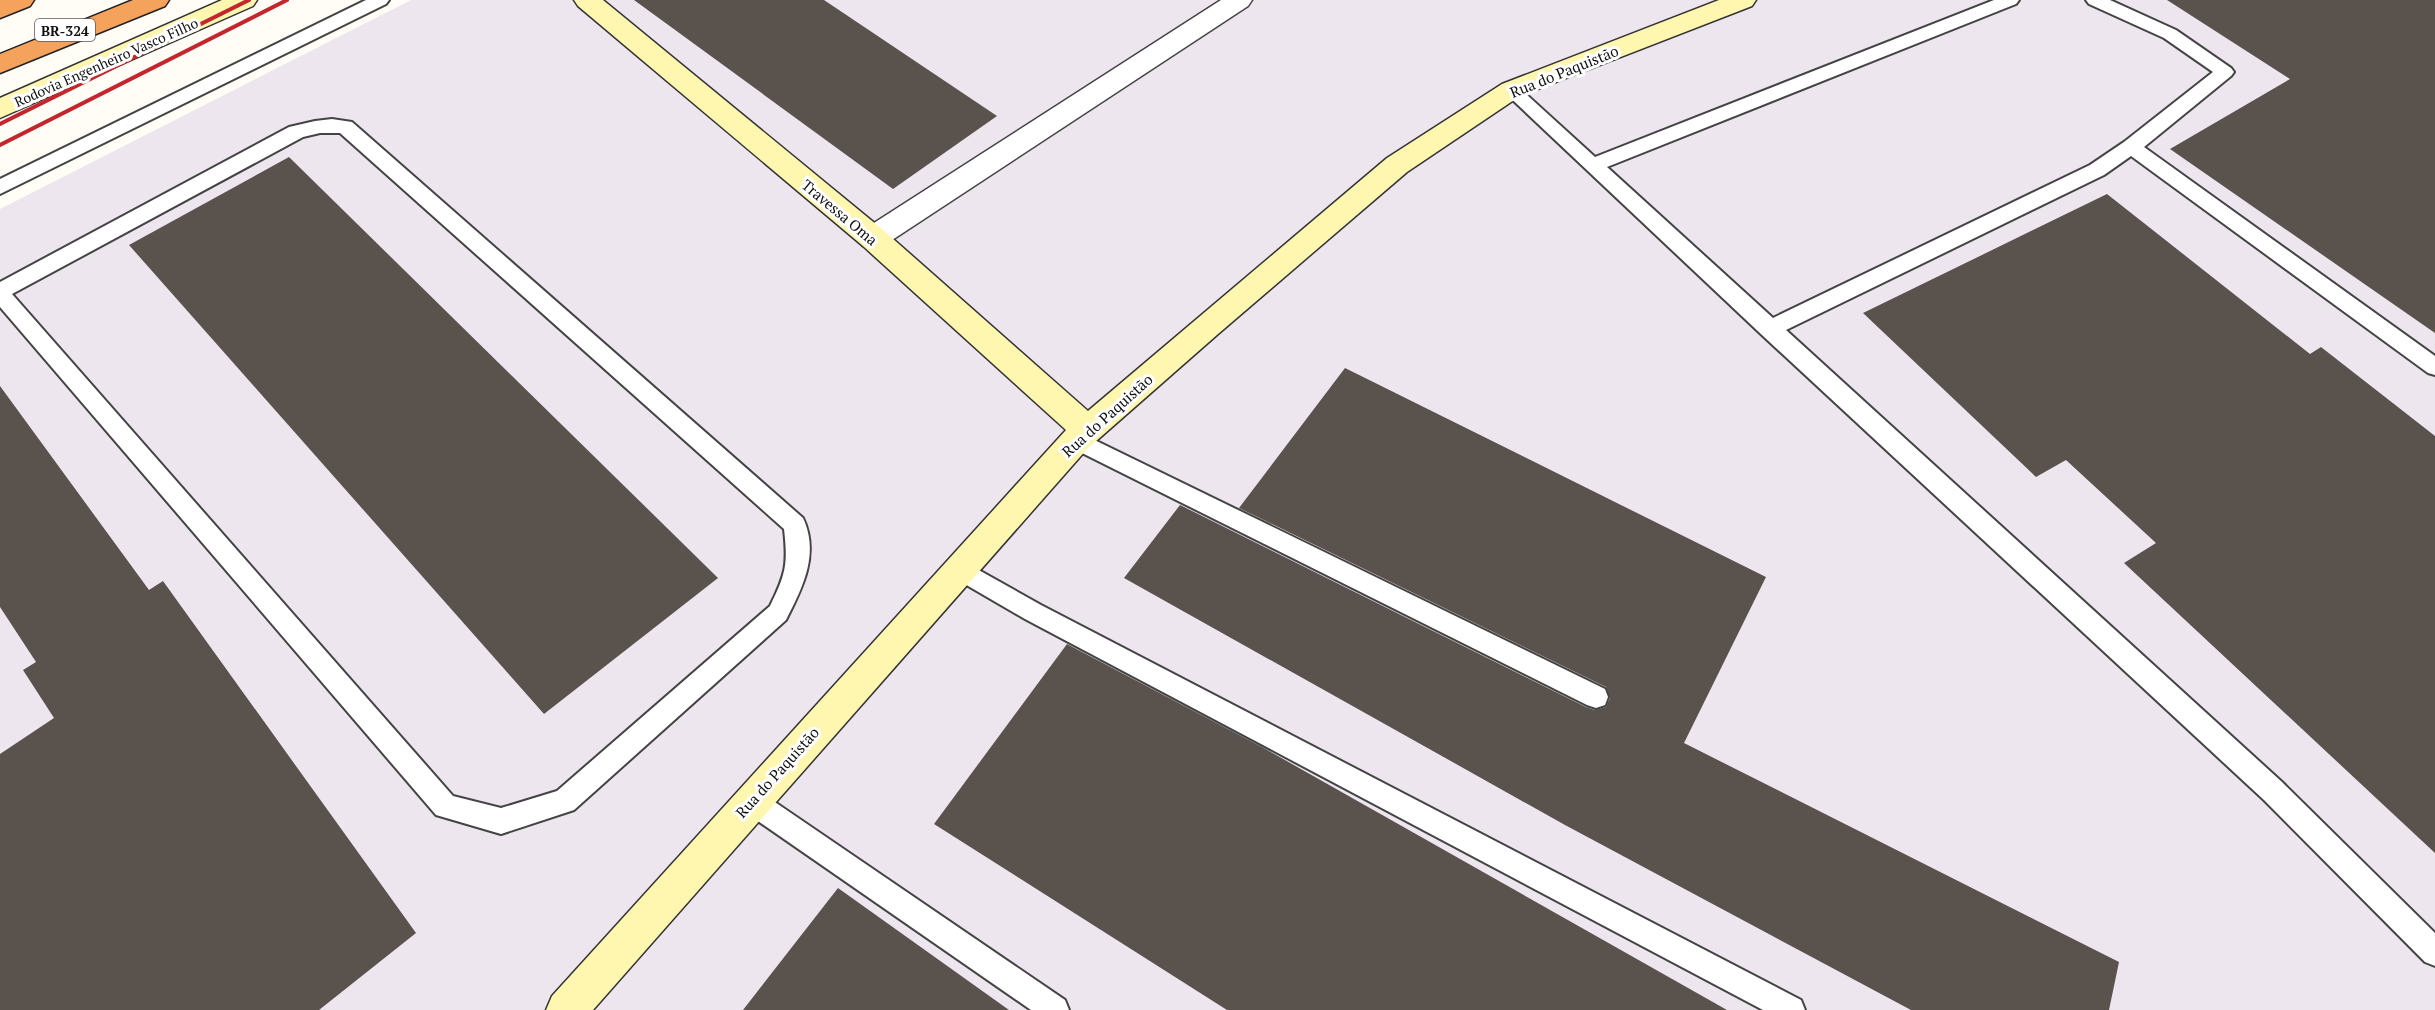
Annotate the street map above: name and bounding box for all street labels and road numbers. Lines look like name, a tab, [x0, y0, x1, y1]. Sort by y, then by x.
street label: Rodovia Engenheiro Vasco Filho	[11, 13, 201, 111]
road number: BR-324	[35, 19, 95, 41]
street label: Rua do Paquistão	[1507, 40, 1621, 102]
street label: Travessa Oma	[798, 174, 882, 250]
street label: Rua do Paquistão	[1057, 369, 1157, 461]
street label: Rua do Paquistão	[731, 722, 823, 822]

